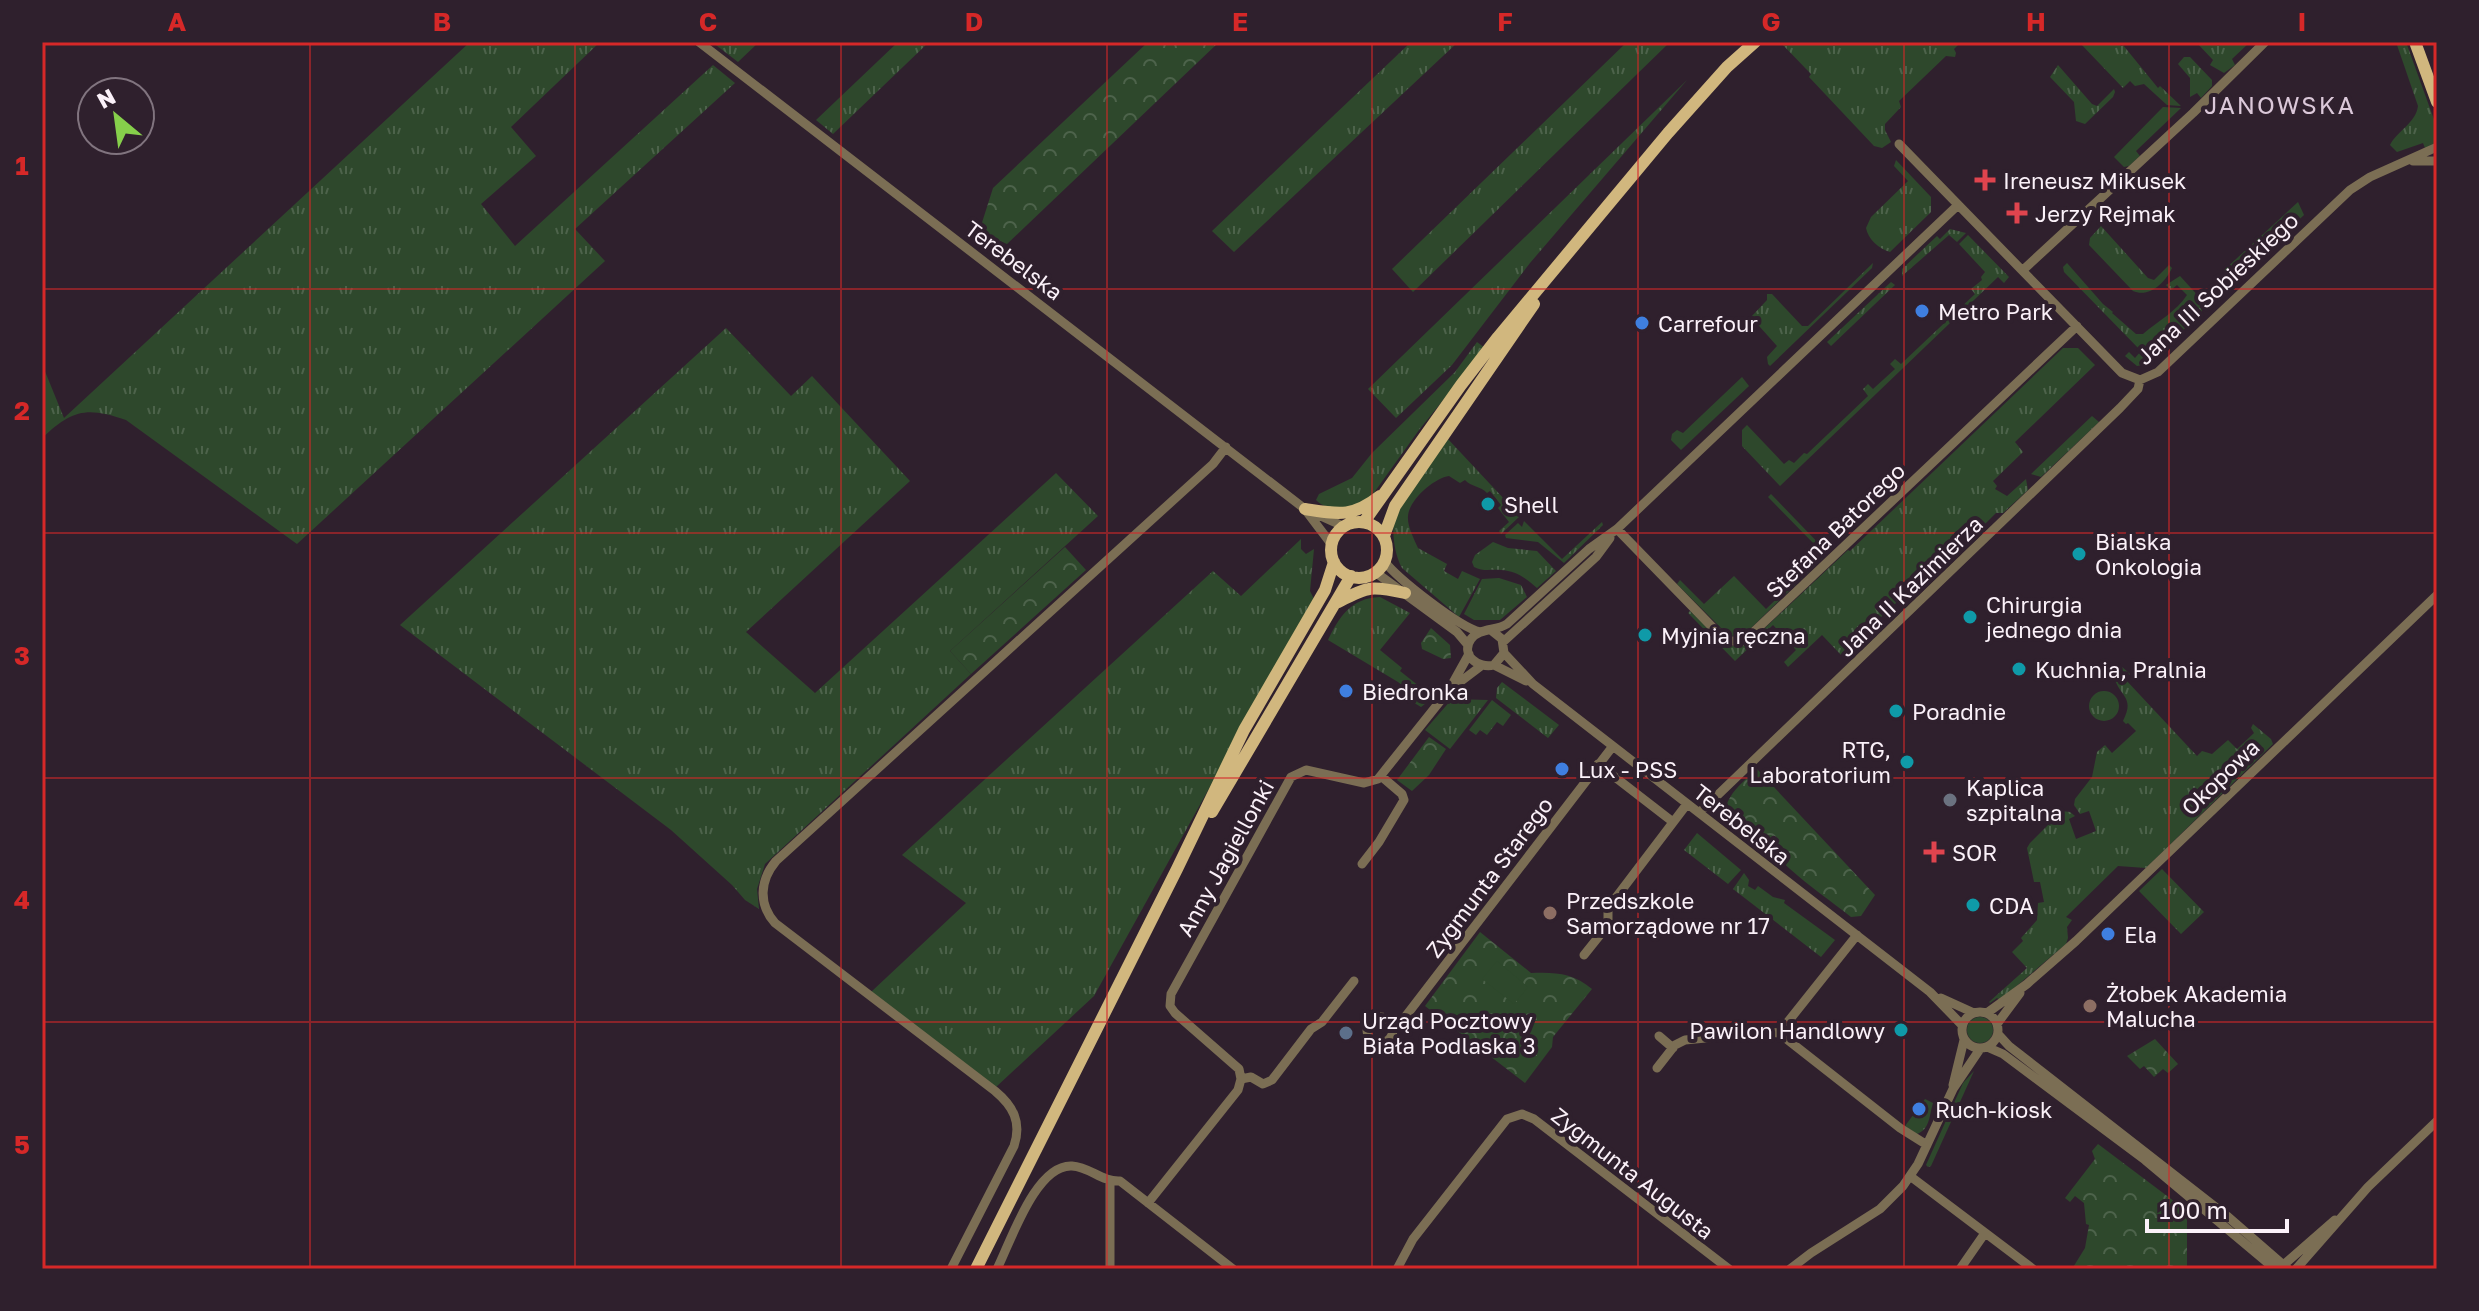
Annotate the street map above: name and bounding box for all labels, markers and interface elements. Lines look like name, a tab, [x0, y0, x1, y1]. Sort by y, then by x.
text: A	[168, 6, 187, 37]
text: B	[433, 6, 451, 37]
text: C	[699, 6, 717, 37]
text: D	[965, 6, 983, 37]
text: E	[1232, 6, 1248, 37]
text: F	[1497, 6, 1513, 37]
text: G	[1761, 6, 1781, 37]
text: H	[2026, 6, 2046, 37]
text: I	[2298, 6, 2306, 37]
north arrow	[76, 76, 156, 156]
text: N	[92, 82, 120, 114]
district label: JANOWSKA	[2204, 90, 2356, 119]
text: 1	[15, 150, 29, 181]
place label: Ireneusz Mikusek	[2003, 167, 2186, 194]
marker: Ireneusz Mikusek	[1974, 169, 1996, 191]
place label: Jerzy Rejmak	[2035, 200, 2176, 227]
marker: Jerzy Rejmak	[2006, 202, 2028, 224]
street label: Jana III Sobieskiego	[2131, 206, 2303, 370]
street label: Terebelska	[960, 215, 1068, 305]
place label: Metro Park	[1938, 298, 2053, 325]
marker: Metro Park	[1913, 302, 1931, 320]
place label: Carrefour	[1658, 310, 1758, 337]
marker: Carrefour	[1633, 314, 1651, 332]
text: 2	[14, 395, 30, 426]
street label: Stefana Batorego	[1760, 457, 1910, 603]
place label: Shell	[1504, 491, 1558, 518]
marker: Shell	[1479, 495, 1497, 513]
street label: Jana II Kazimierza	[1832, 510, 1988, 662]
place label: Bialska Onkologia	[2095, 528, 2202, 580]
marker: Bialska Onkologia	[2070, 545, 2088, 563]
place label: Chirurgia jednego dnia	[1985, 591, 2122, 643]
marker: Chirurgia jednego dnia	[1961, 608, 1979, 626]
place label: Myjnia ręczna	[1661, 622, 1806, 649]
marker: Myjnia ręczna	[1636, 626, 1654, 644]
text: 3	[14, 640, 30, 671]
place label: Kuchnia, Pralnia	[2035, 656, 2207, 683]
marker: Kuchnia, Pralnia	[2010, 660, 2028, 678]
place label: Biedronka	[1362, 678, 1469, 705]
marker: Biedronka	[1337, 682, 1355, 700]
place label: Poradnie	[1912, 698, 2006, 725]
marker: Poradnie	[1887, 702, 1905, 720]
street label: Okopowa	[2175, 733, 2265, 821]
place label: RTG, Laboratorium	[1749, 736, 1891, 788]
marker: RTG, Laboratorium	[1898, 753, 1916, 771]
place label: Lux - PSS	[1578, 756, 1677, 783]
marker: Lux - PSS	[1553, 760, 1571, 778]
place label: Kaplica szpitalna	[1966, 774, 2063, 826]
street label: Anny Jagiellonki	[1171, 775, 1279, 941]
street label: Terebelska	[1688, 778, 1796, 870]
marker: Kaplica szpitalna	[1941, 791, 1959, 809]
street label: Zygmunta Starego	[1420, 792, 1558, 962]
place label: SOR	[1952, 839, 1997, 866]
marker: SOR	[1923, 841, 1945, 863]
text: 4	[14, 884, 30, 915]
place label: Przedszkole Samorządowe nr 17	[1566, 887, 1770, 939]
place label: CDA	[1989, 892, 2034, 919]
marker: CDA	[1964, 896, 1982, 914]
marker: Przedszkole Samorządowe nr 17	[1541, 904, 1559, 922]
place label: Ela	[2124, 921, 2157, 948]
marker: Ela	[2099, 925, 2117, 943]
place label: Żłobek Akademia Malucha	[2106, 980, 2287, 1032]
marker: Żłobek Akademia Malucha	[2081, 997, 2099, 1015]
place label: Urząd Pocztowy Biała Podlaska 3	[1362, 1007, 1536, 1059]
place label: Pawilon Handlowy	[1689, 1017, 1885, 1044]
marker: Pawilon Handlowy	[1892, 1021, 1910, 1039]
marker: Urząd Pocztowy Biała Podlaska 3	[1337, 1024, 1355, 1042]
place label: Ruch-kiosk	[1935, 1096, 2052, 1123]
marker: Ruch-kiosk	[1910, 1100, 1928, 1118]
street label: Zygmunta Augusta	[1547, 1101, 1719, 1245]
text: 5	[14, 1129, 30, 1160]
scale bar	[2147, 1183, 2287, 1233]
text: 100 m	[2159, 1195, 2228, 1224]

